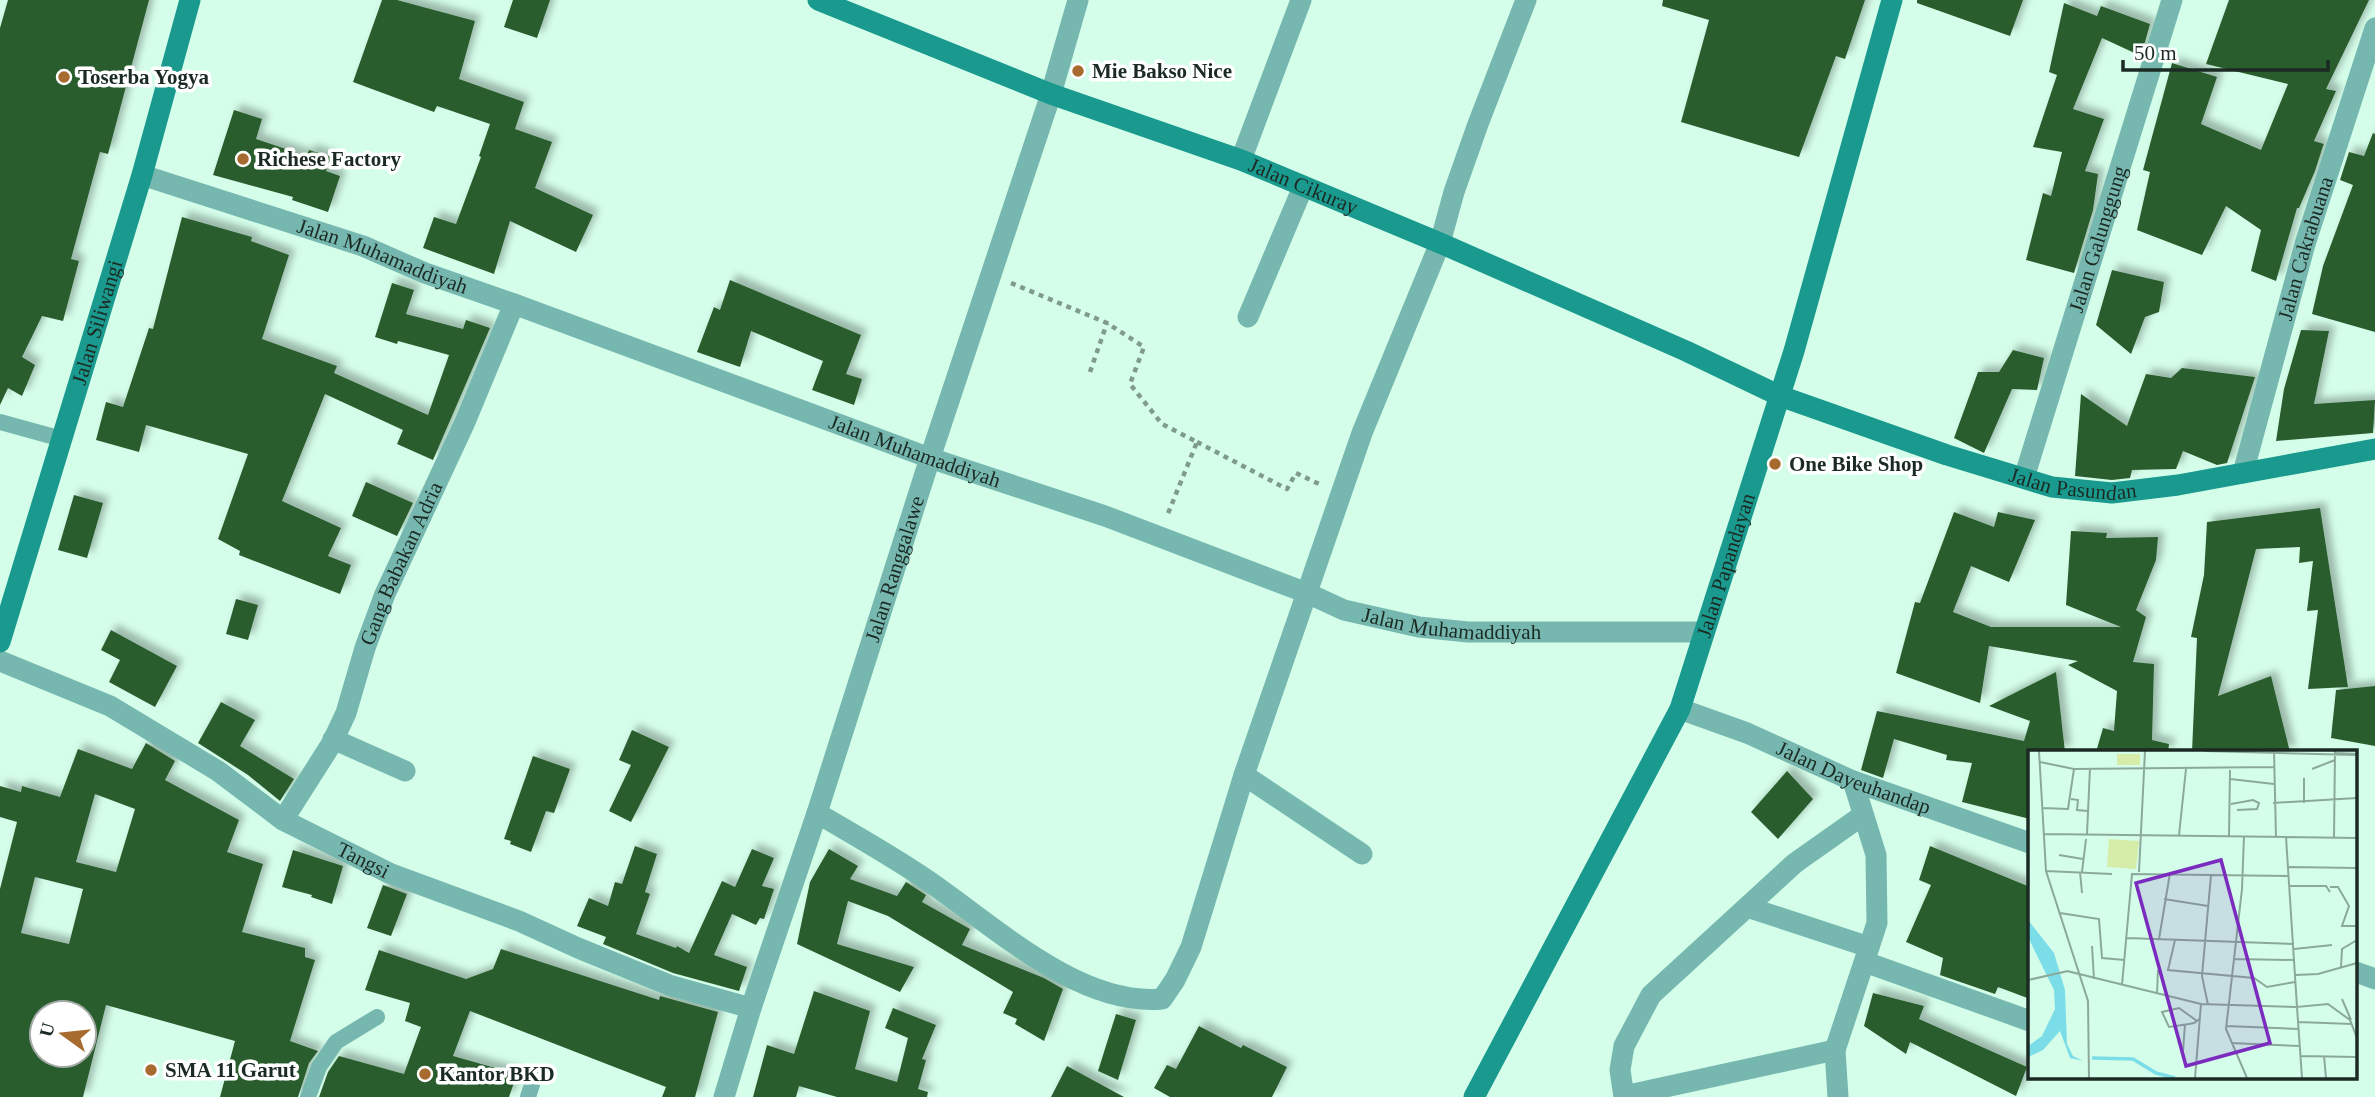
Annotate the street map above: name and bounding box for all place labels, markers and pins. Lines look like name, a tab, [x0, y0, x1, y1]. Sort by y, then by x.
place label: Mie Bakso Nice	[1092, 59, 1232, 83]
marker: Mie Bakso Nice	[1070, 63, 1086, 79]
place label: Toserba Yogya	[78, 65, 209, 89]
marker: Toserba Yogya	[56, 69, 72, 85]
place label: Richese Factory	[257, 147, 402, 171]
marker: Richese Factory	[235, 151, 251, 167]
place label: One Bike Shop	[1789, 452, 1923, 476]
marker: One Bike Shop	[1767, 456, 1783, 472]
place label: SMA 11 Garut	[165, 1058, 296, 1082]
marker: SMA 11 Garut	[143, 1062, 159, 1078]
place label: Kantor BKD	[439, 1062, 555, 1086]
marker: Kantor BKD	[417, 1066, 433, 1082]

